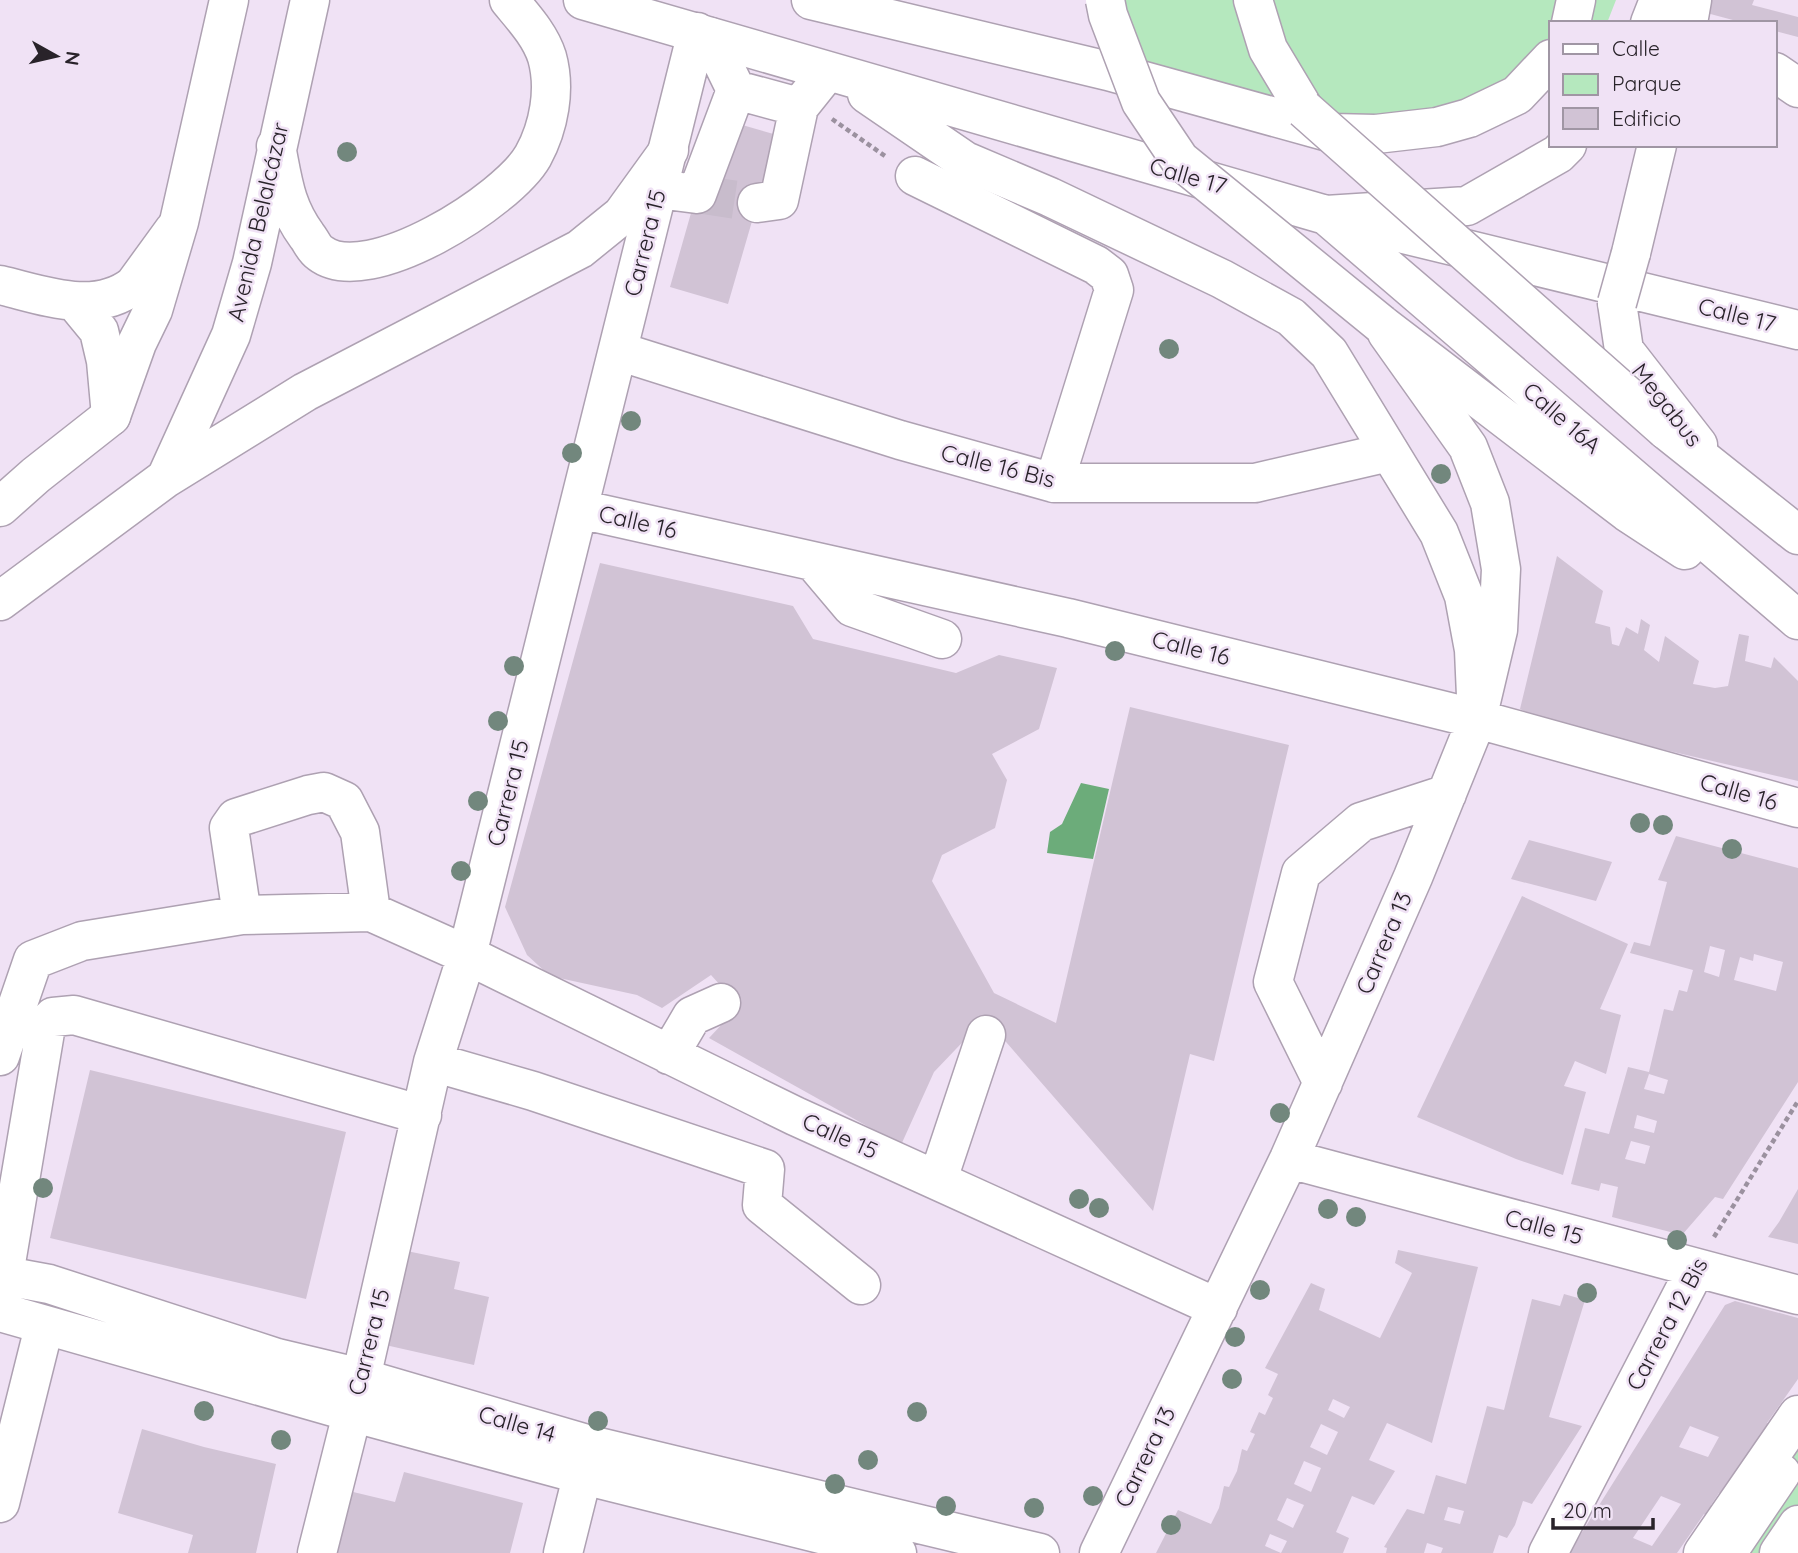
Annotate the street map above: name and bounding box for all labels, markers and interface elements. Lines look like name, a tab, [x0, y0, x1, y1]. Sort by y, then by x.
north arrow	[21, 21, 91, 91]
legend	[1549, 21, 1777, 147]
text: Calle	[1612, 35, 1660, 61]
text: N	[60, 50, 86, 67]
text: Parque	[1612, 70, 1681, 96]
text: Edificio	[1612, 105, 1681, 131]
street label: Avenida Belalcázar	[220, 119, 295, 324]
street label: Calle 17	[1146, 151, 1230, 200]
street label: Carrera 15	[617, 186, 672, 299]
street label: Calle 17	[1695, 291, 1779, 338]
street label: Megabus	[1626, 357, 1709, 452]
street label: Calle 16A	[1517, 376, 1608, 460]
street label: Calle 16 Bis	[938, 437, 1058, 494]
street label: Calle 16	[596, 498, 680, 545]
street label: Calle 16	[1149, 624, 1233, 671]
street label: Carrera 15	[480, 736, 535, 849]
street label: Calle 16	[1697, 767, 1781, 816]
street label: Carrera 13	[1349, 887, 1418, 998]
street label: Calle 15	[798, 1106, 882, 1165]
street label: Calle 15	[1502, 1202, 1586, 1251]
street label: Carrera 12 Bis	[1619, 1252, 1714, 1395]
street label: Carrera 15	[341, 1285, 396, 1398]
street label: Calle 14	[475, 1399, 559, 1448]
street label: Carrera 13	[1108, 1402, 1181, 1512]
scale bar	[1553, 1486, 1653, 1530]
text: 20 m	[1563, 1497, 1612, 1523]

